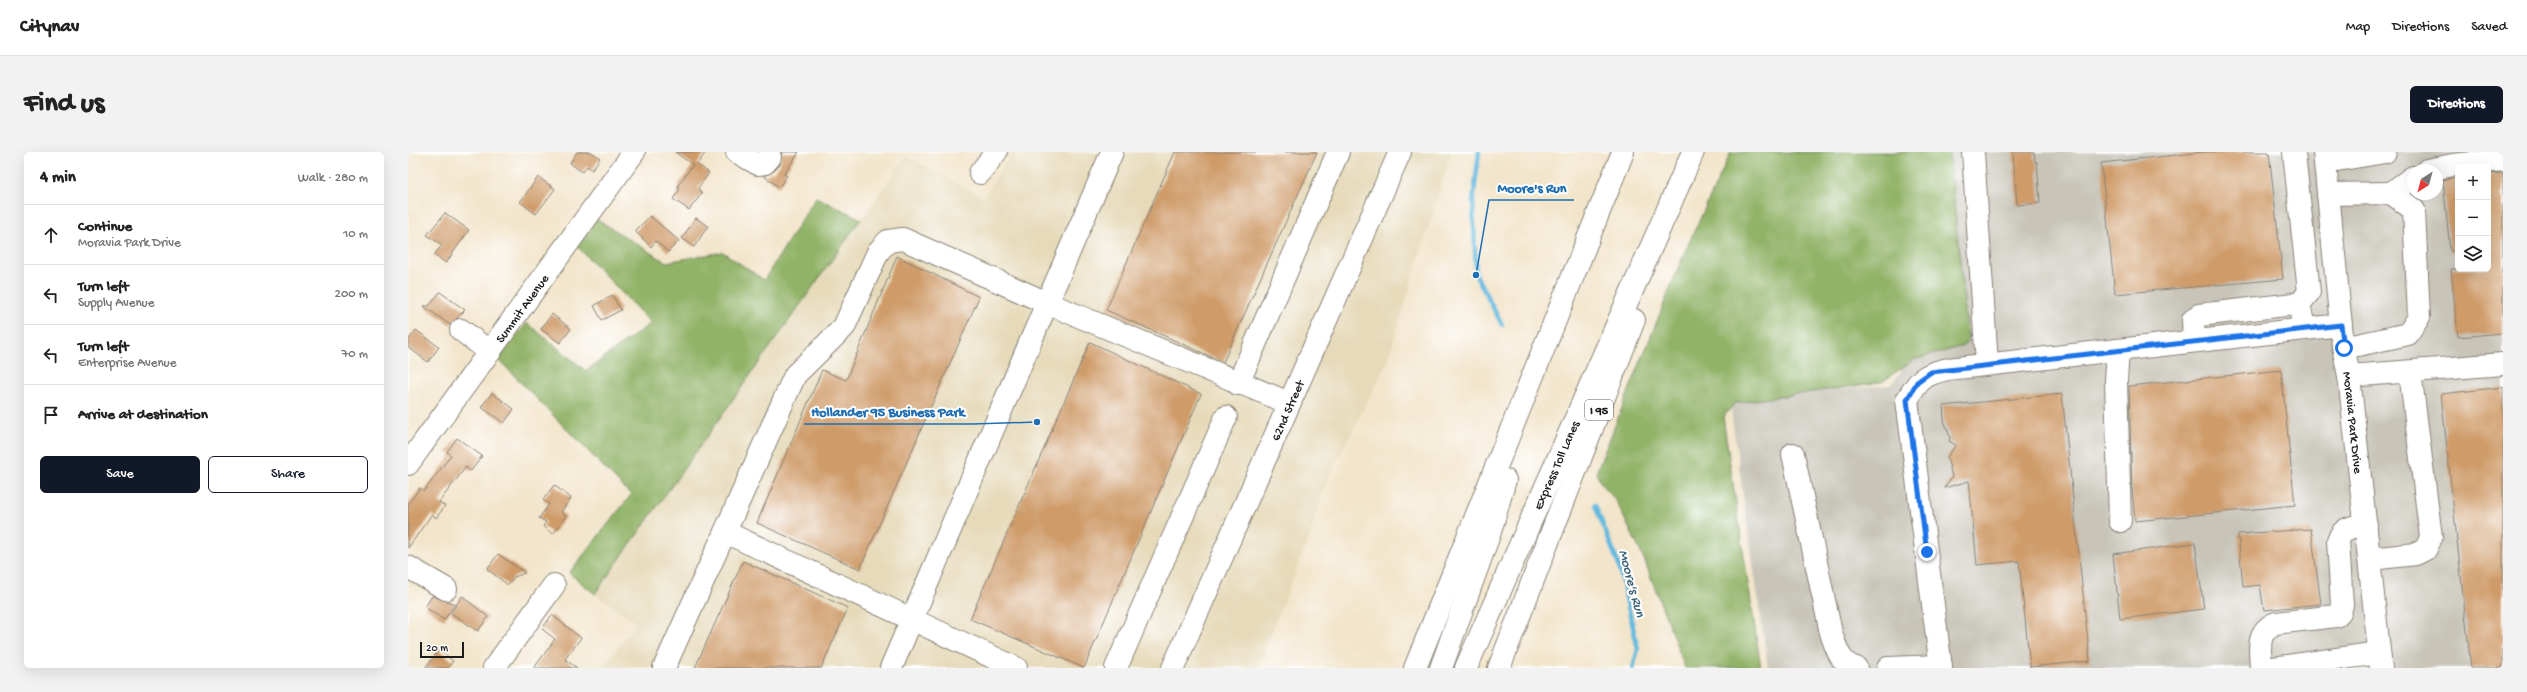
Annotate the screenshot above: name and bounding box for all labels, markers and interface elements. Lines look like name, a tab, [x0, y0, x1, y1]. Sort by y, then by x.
text: Citynav	[20, 16, 79, 39]
text: Map	[2346, 19, 2370, 36]
text: Directions	[2392, 19, 2449, 36]
text: Saved	[2471, 19, 2507, 36]
button: Directions	[2410, 86, 2503, 123]
text: Find us	[24, 88, 104, 121]
north arrow	[2407, 164, 2443, 200]
map controls	[2455, 164, 2491, 272]
button: +	[2455, 164, 2491, 200]
text: 4 min	[40, 168, 76, 188]
text: Walk · 280 m	[298, 171, 368, 186]
callout: Moore's Run	[1489, 174, 1574, 200]
text: Moore's Run	[1497, 181, 1567, 198]
button: −	[2455, 200, 2491, 236]
text: Continue	[78, 218, 132, 236]
icon: ahead	[40, 224, 62, 246]
text: 10 m	[343, 227, 368, 242]
text: Moravia Park Drive	[78, 236, 181, 251]
button: layers	[2455, 236, 2491, 272]
street label: Summit Avenue	[493, 272, 553, 346]
text: Turn left	[78, 278, 129, 296]
icon: left	[40, 284, 62, 306]
text: 200 m	[335, 287, 368, 302]
text: Supply Avenue	[78, 296, 154, 311]
text: Turn left	[78, 338, 129, 356]
route start	[2335, 339, 2353, 357]
icon: left	[40, 344, 62, 366]
text: 70 m	[342, 347, 368, 362]
text: Enterprise Avenue	[78, 356, 176, 371]
street label: Moravia Park Drive	[2338, 370, 2365, 475]
street label: 62nd Street	[1269, 377, 1309, 443]
callout: Hollander 95 Business Park	[804, 398, 973, 424]
road number: I 95	[1585, 400, 1613, 420]
icon: arrive	[40, 404, 62, 426]
text: Hollander 95 Business Park	[811, 405, 966, 422]
text: Arrive at destination	[78, 406, 208, 424]
street label: Express Toll Lanes	[1532, 418, 1584, 513]
button: Save	[40, 456, 200, 493]
button: Share	[208, 456, 368, 493]
route end	[1918, 543, 1936, 561]
water label: Moore's Run	[1613, 548, 1648, 620]
scale bar	[420, 640, 464, 659]
text: 20 m	[426, 643, 448, 655]

